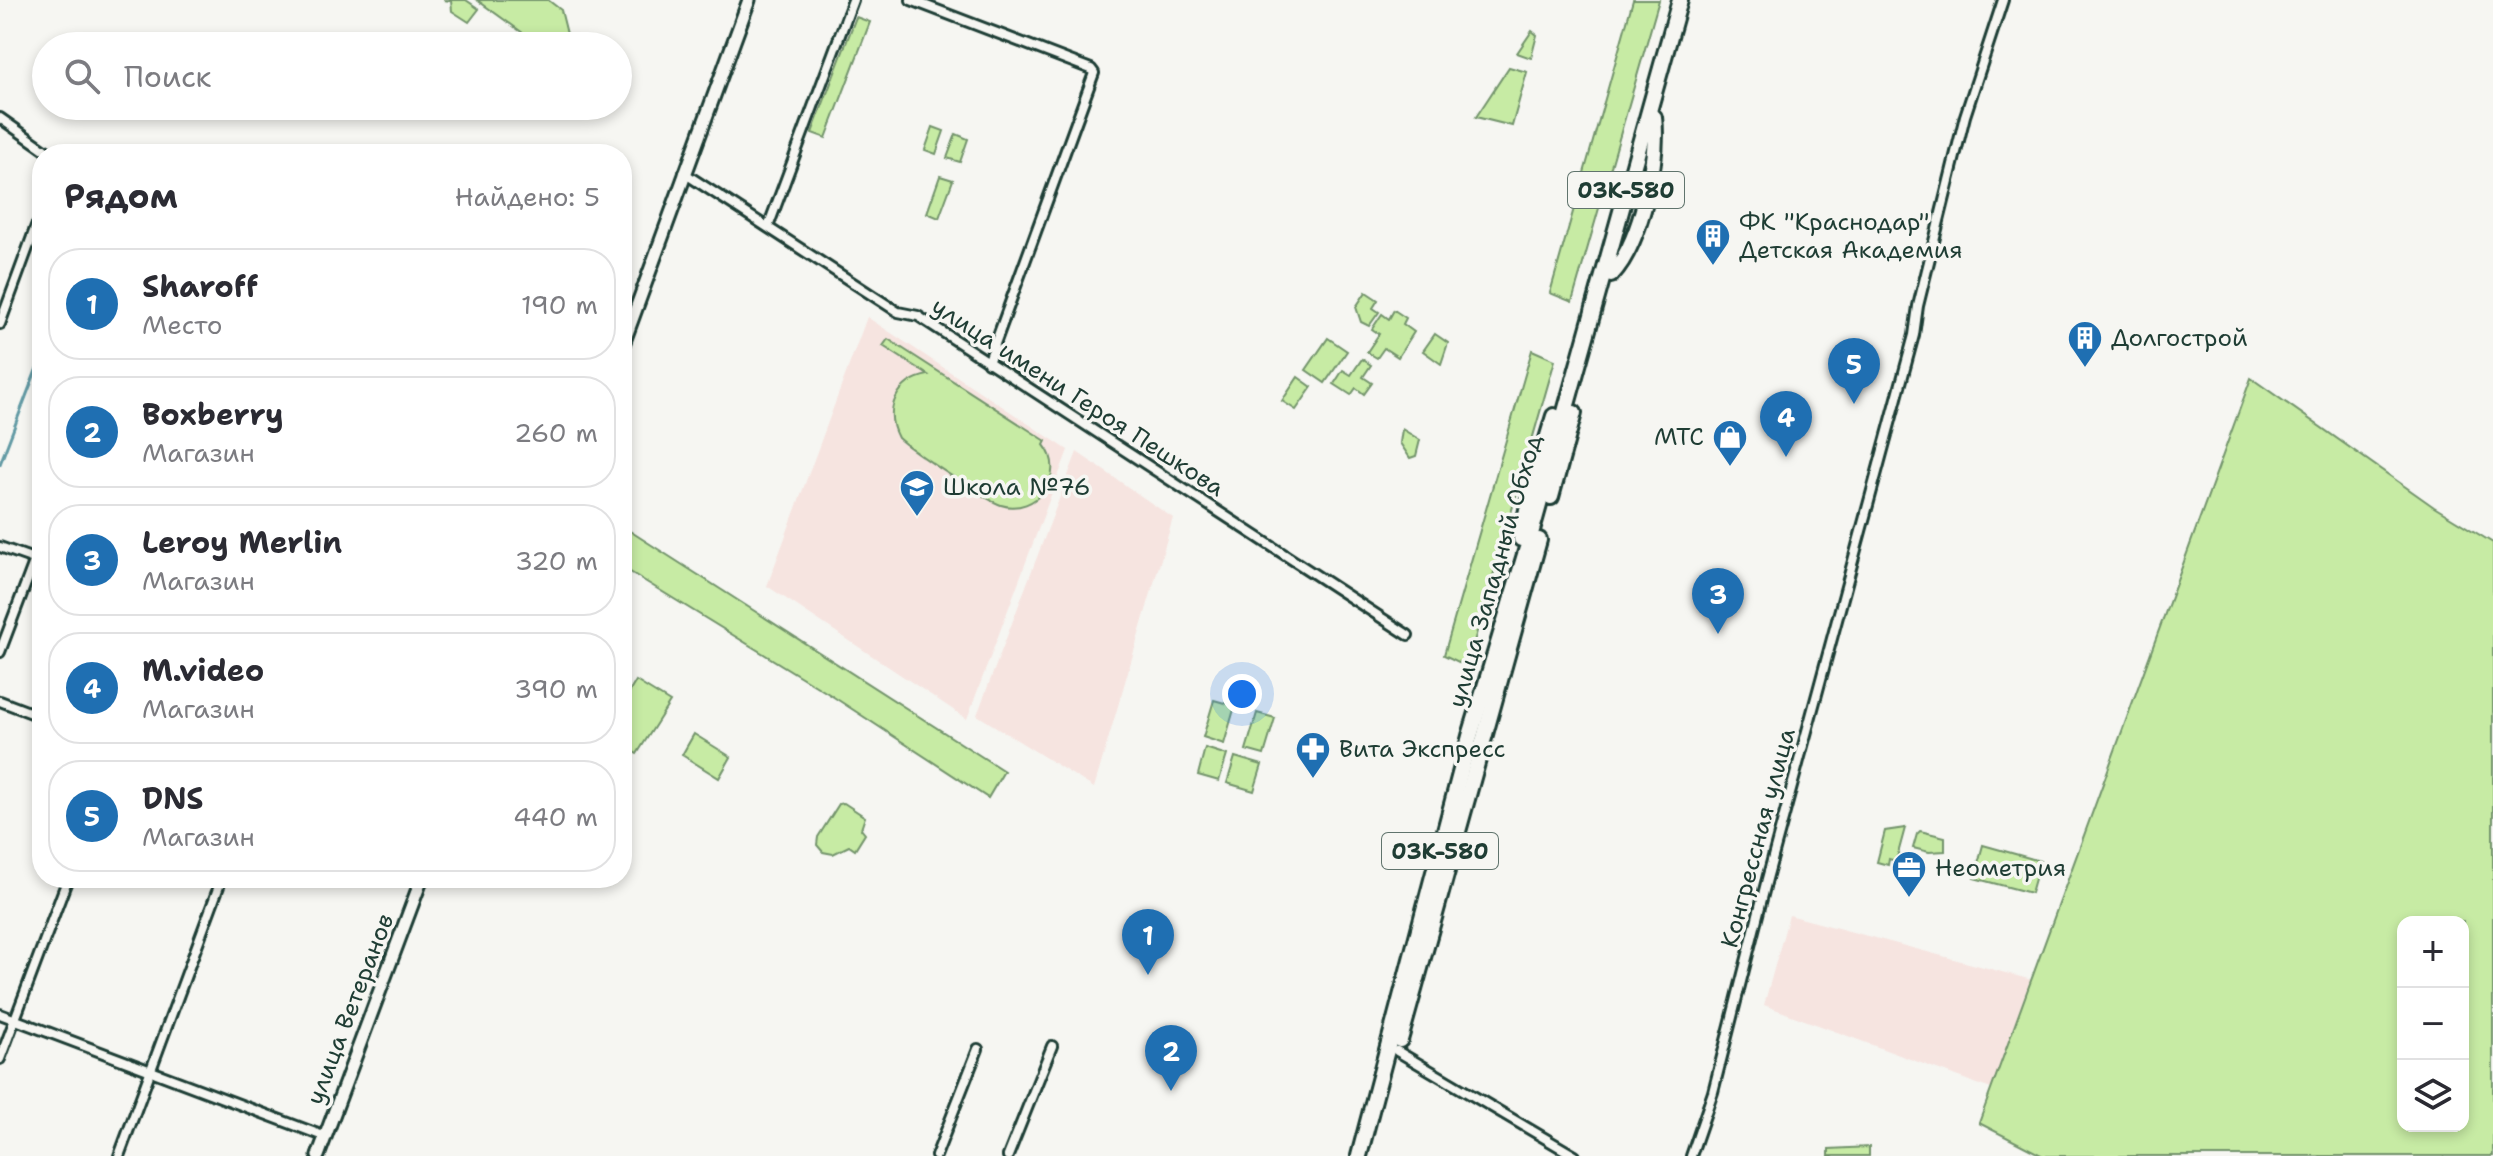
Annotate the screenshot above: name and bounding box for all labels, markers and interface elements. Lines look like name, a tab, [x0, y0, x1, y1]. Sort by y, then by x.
search box	[32, 32, 632, 120]
icon: search	[60, 54, 104, 98]
text: Поиск	[124, 56, 212, 97]
road number: 03К-580	[1568, 172, 1684, 208]
text: Рядом	[64, 173, 178, 219]
text: Найдено: 5	[455, 179, 600, 214]
place label: ФК "Краснодар" Детская Академия	[1739, 206, 1963, 266]
building icon: ФК "Краснодар" Детская Академия	[1694, 217, 1732, 267]
text: Sharoff	[142, 266, 258, 307]
text: 1	[86, 287, 98, 322]
text: 190 m	[521, 287, 598, 322]
street label: улица имени Героя Пешкова	[925, 290, 1231, 504]
text: Место	[142, 307, 223, 342]
building icon: Долгострой	[2066, 319, 2104, 369]
place label: Долгострой	[2111, 322, 2248, 354]
pin: 5	[1828, 338, 1880, 404]
pin: 4	[1760, 391, 1812, 457]
text: Boxberry	[142, 394, 284, 435]
text: 2	[83, 415, 101, 450]
text: 260 m	[514, 415, 598, 450]
shop icon: МТС	[1711, 418, 1749, 468]
place label: МТС	[1654, 421, 1704, 453]
street label: улица Западный Обход	[1441, 431, 1549, 711]
text: Магазин	[142, 435, 255, 470]
school or university icon: Школа №76	[898, 468, 936, 518]
place label: Школа №76	[943, 471, 1091, 503]
text: Leroy Merlin	[142, 522, 342, 563]
text: 3	[83, 543, 101, 578]
text: 320 m	[515, 543, 598, 578]
text: Магазин	[142, 563, 255, 598]
pin: 3	[1692, 568, 1744, 634]
text: M.video	[142, 650, 264, 691]
text: 4	[83, 671, 101, 706]
text: 390 m	[514, 671, 598, 706]
your location	[1222, 674, 1262, 714]
text: Магазин	[142, 691, 255, 726]
street label: Конгрессная улица	[1713, 725, 1803, 951]
pharmacy icon: Вита Экспресс	[1294, 730, 1332, 780]
place label: Вита Экспресс	[1339, 733, 1506, 765]
text: DNS	[142, 778, 204, 819]
text: 5	[84, 799, 100, 834]
text: 440 m	[513, 799, 598, 834]
text: Магазин	[142, 819, 255, 854]
road number: 03К-580	[1382, 833, 1498, 869]
office icon: Неометрия	[1890, 849, 1928, 899]
place label: Неометрия	[1935, 852, 2066, 884]
street label: улица Ветеранов	[299, 909, 401, 1109]
pin: 1	[1122, 909, 1174, 975]
map controls	[2397, 916, 2469, 1132]
button: +	[2397, 916, 2469, 988]
button: −	[2397, 988, 2469, 1060]
pin: 2	[1145, 1025, 1197, 1091]
button: layers	[2397, 1060, 2469, 1132]

